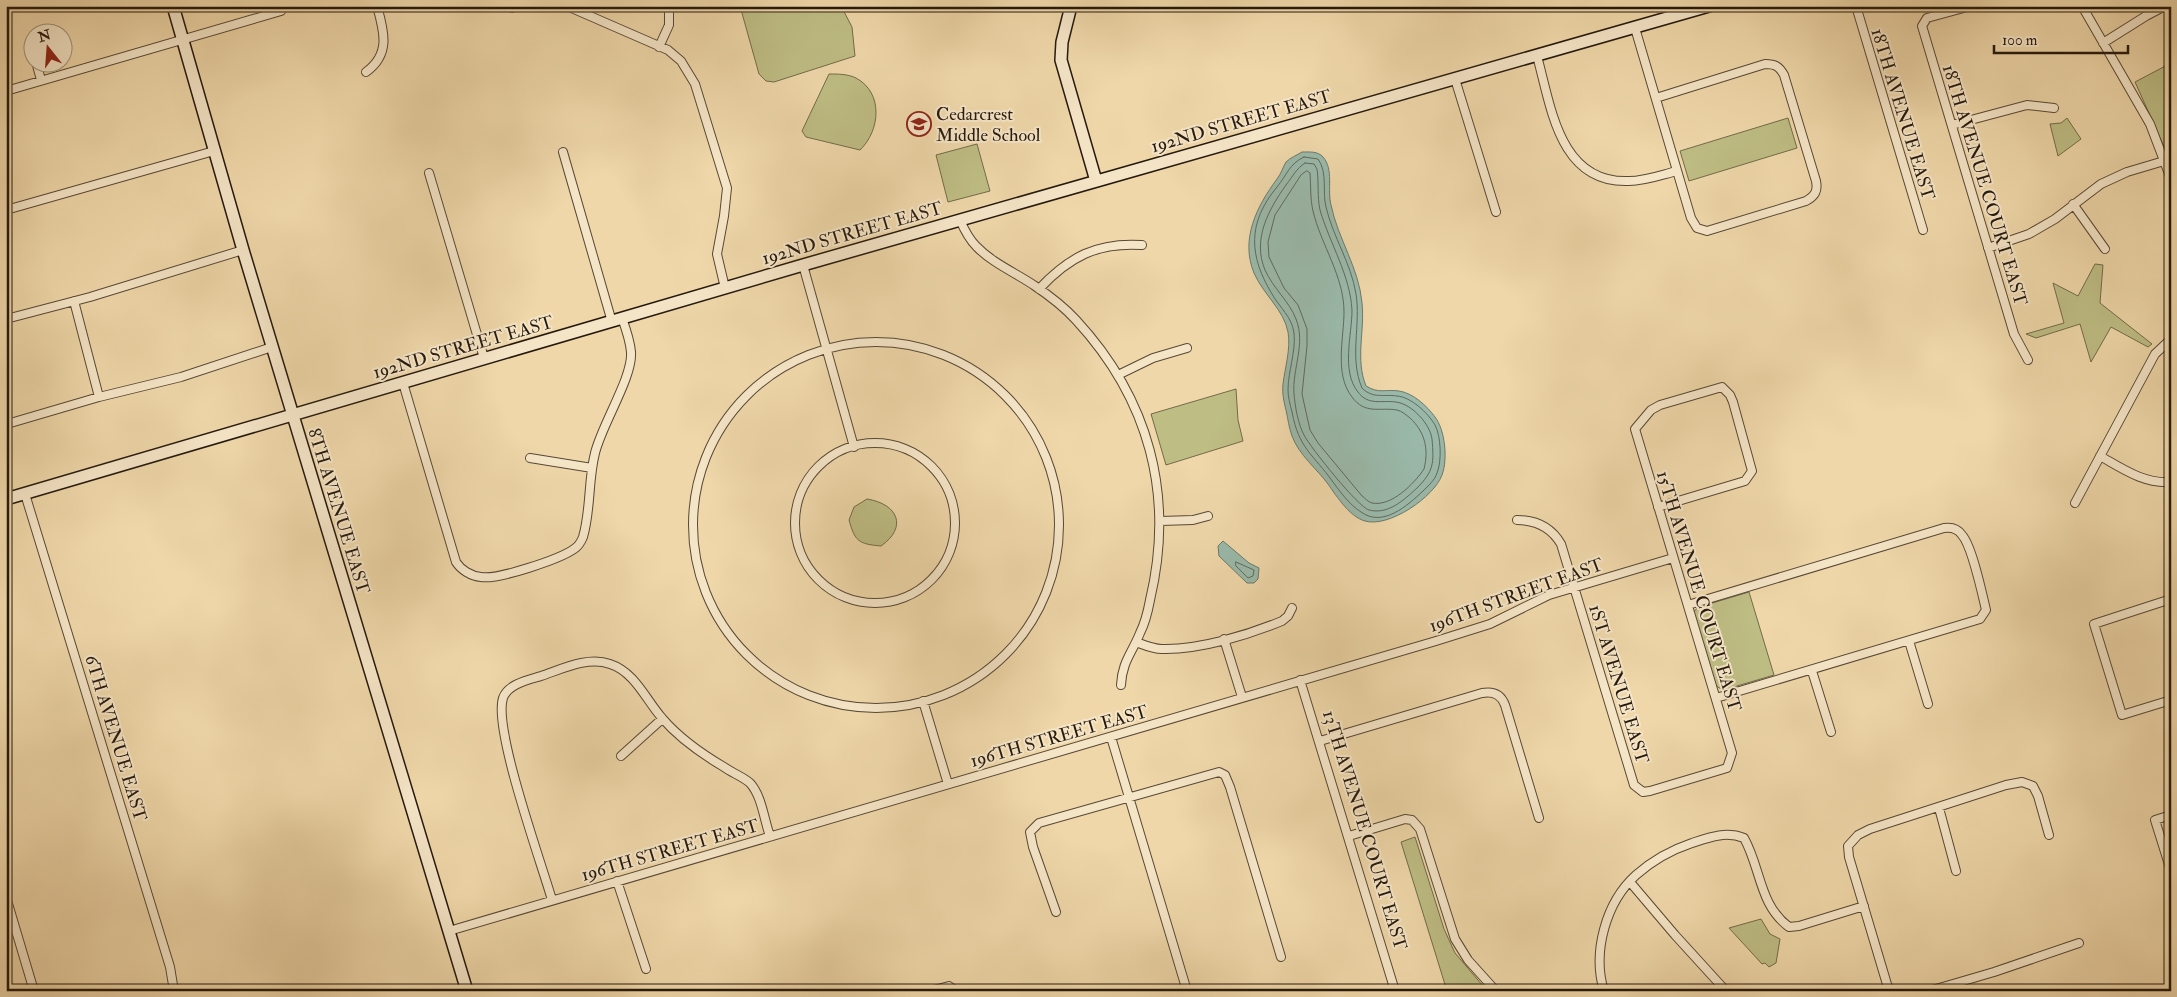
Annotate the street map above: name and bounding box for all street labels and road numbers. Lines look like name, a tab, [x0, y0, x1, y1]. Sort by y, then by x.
street label: 18TH AVENUE EAST	[1865, 25, 1940, 203]
street label: 18TH AVENUE COURT EAST	[1937, 62, 2032, 309]
street label: 192ND STREET EAST	[1148, 85, 1334, 158]
street label: 192ND STREET EAST	[759, 197, 945, 270]
street label: 192ND STREET EAST	[370, 311, 556, 384]
street label: 8TH AVENUE EAST	[302, 425, 375, 597]
street label: 15TH AVENUE COURT EAST	[1651, 468, 1746, 715]
street label: 196TH STREET EAST	[1426, 553, 1607, 638]
street label: 1ST AVENUE EAST	[1583, 602, 1654, 767]
street label: 6TH AVENUE EAST	[79, 652, 152, 825]
street label: 196TH STREET EAST	[968, 700, 1151, 773]
street label: 13TH AVENUE COURT EAST	[1317, 708, 1412, 953]
street label: 196TH STREET EAST	[579, 814, 762, 887]

